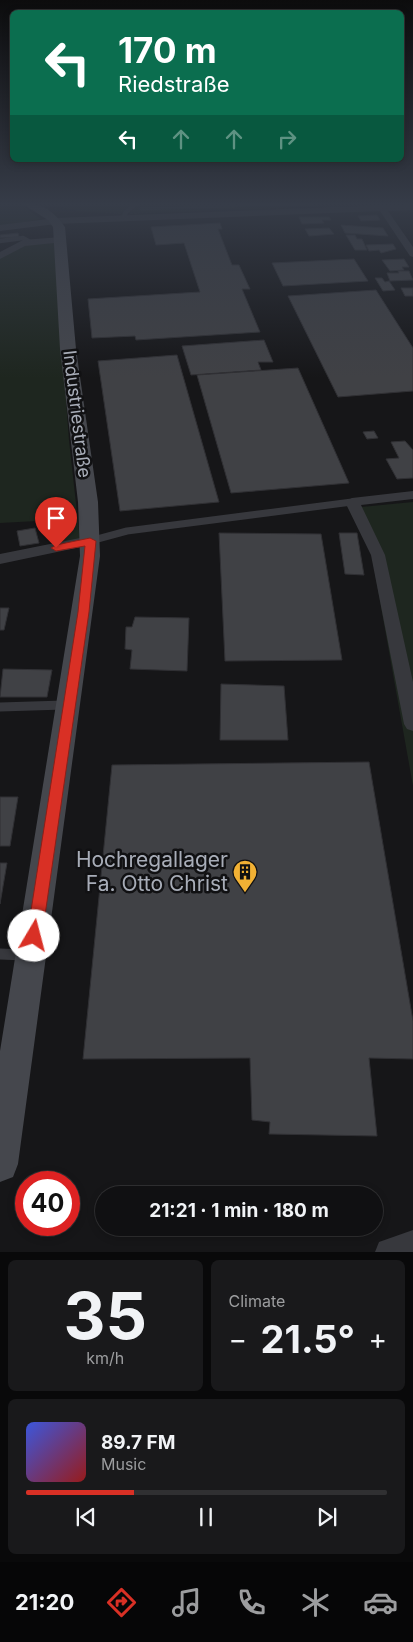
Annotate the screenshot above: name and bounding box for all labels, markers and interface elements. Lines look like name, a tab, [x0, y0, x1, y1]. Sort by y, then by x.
text: 170 m	[118, 29, 217, 71]
icon: left	[35, 30, 100, 95]
text: Riedstraße	[118, 71, 230, 97]
icon: left	[114, 125, 142, 153]
icon: ahead	[167, 125, 195, 153]
icon: ahead	[220, 125, 248, 153]
icon: right	[273, 125, 301, 153]
street label: Industriestraße	[59, 349, 96, 479]
pin	[35, 497, 77, 548]
icon: arrive	[42, 504, 70, 532]
place label: Hochregallager Fa. Otto Christ	[76, 847, 228, 896]
building icon: Hochregallager Fa. Otto Christ	[232, 859, 258, 893]
position arrow	[7, 909, 59, 961]
speed limit sign: 40	[15, 1171, 80, 1236]
text: 21:21 · 1 min · 180 m	[149, 1199, 329, 1222]
text: 35	[63, 1276, 147, 1355]
text: Climate	[229, 1291, 285, 1311]
text: 21.5°	[261, 1316, 355, 1362]
text: −	[229, 1322, 247, 1356]
text: +	[368, 1322, 387, 1356]
text: km/h	[86, 1348, 124, 1368]
text: 89.7 FM	[101, 1431, 175, 1454]
text: Music	[101, 1454, 146, 1474]
icon: previous	[72, 1503, 100, 1531]
icon: pause	[192, 1503, 220, 1531]
icon: next	[313, 1503, 341, 1531]
icon: directions	[104, 1585, 139, 1620]
icon: music	[169, 1585, 204, 1620]
icon: phone	[234, 1585, 269, 1620]
icon: climate	[298, 1585, 333, 1620]
icon: car	[363, 1585, 398, 1620]
text: 21:20	[15, 1589, 74, 1615]

